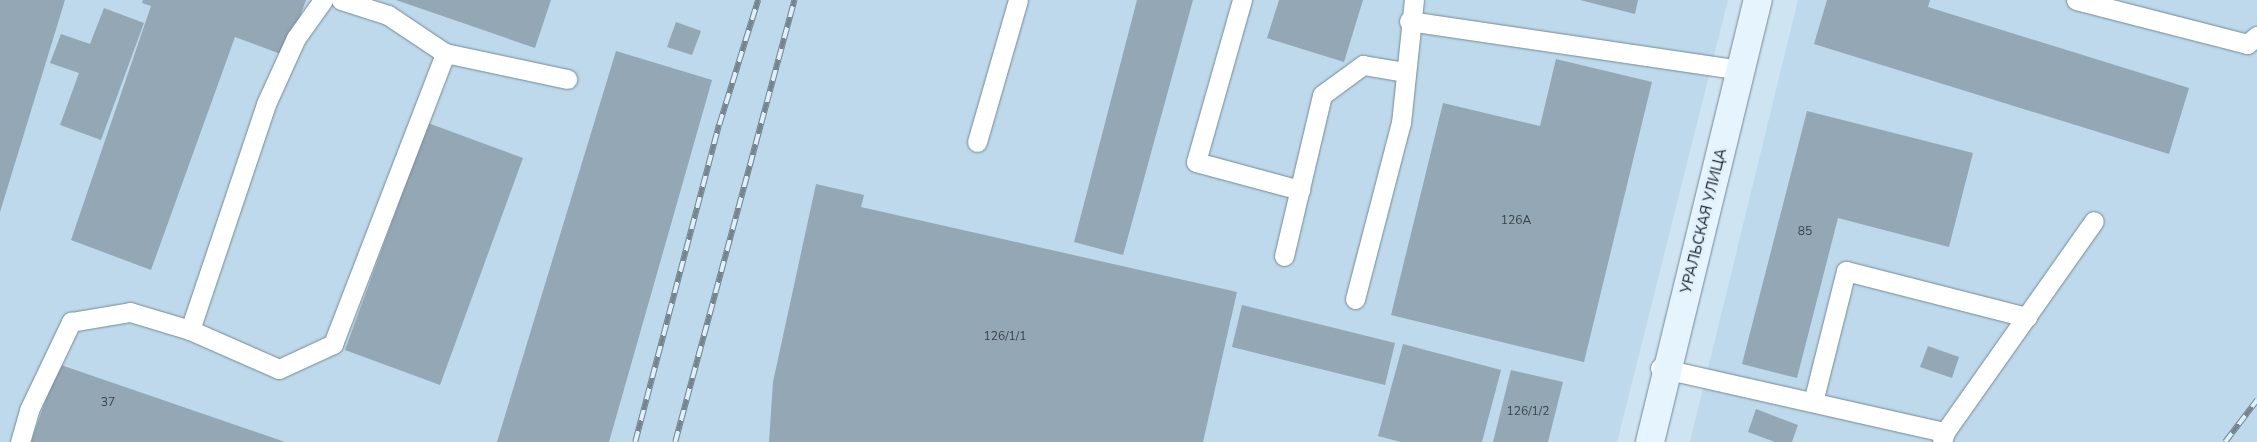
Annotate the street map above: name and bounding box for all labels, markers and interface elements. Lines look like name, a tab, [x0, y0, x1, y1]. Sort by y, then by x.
street label: УРАЛЬСКАЯ УЛИЦА	[1677, 147, 1731, 295]
house number: 126А	[1501, 214, 1531, 228]
house number: 85	[1798, 225, 1812, 239]
house number: 126/1/1	[984, 330, 1026, 344]
house number: 37	[101, 396, 115, 410]
house number: 126/1/2	[1507, 405, 1549, 419]

